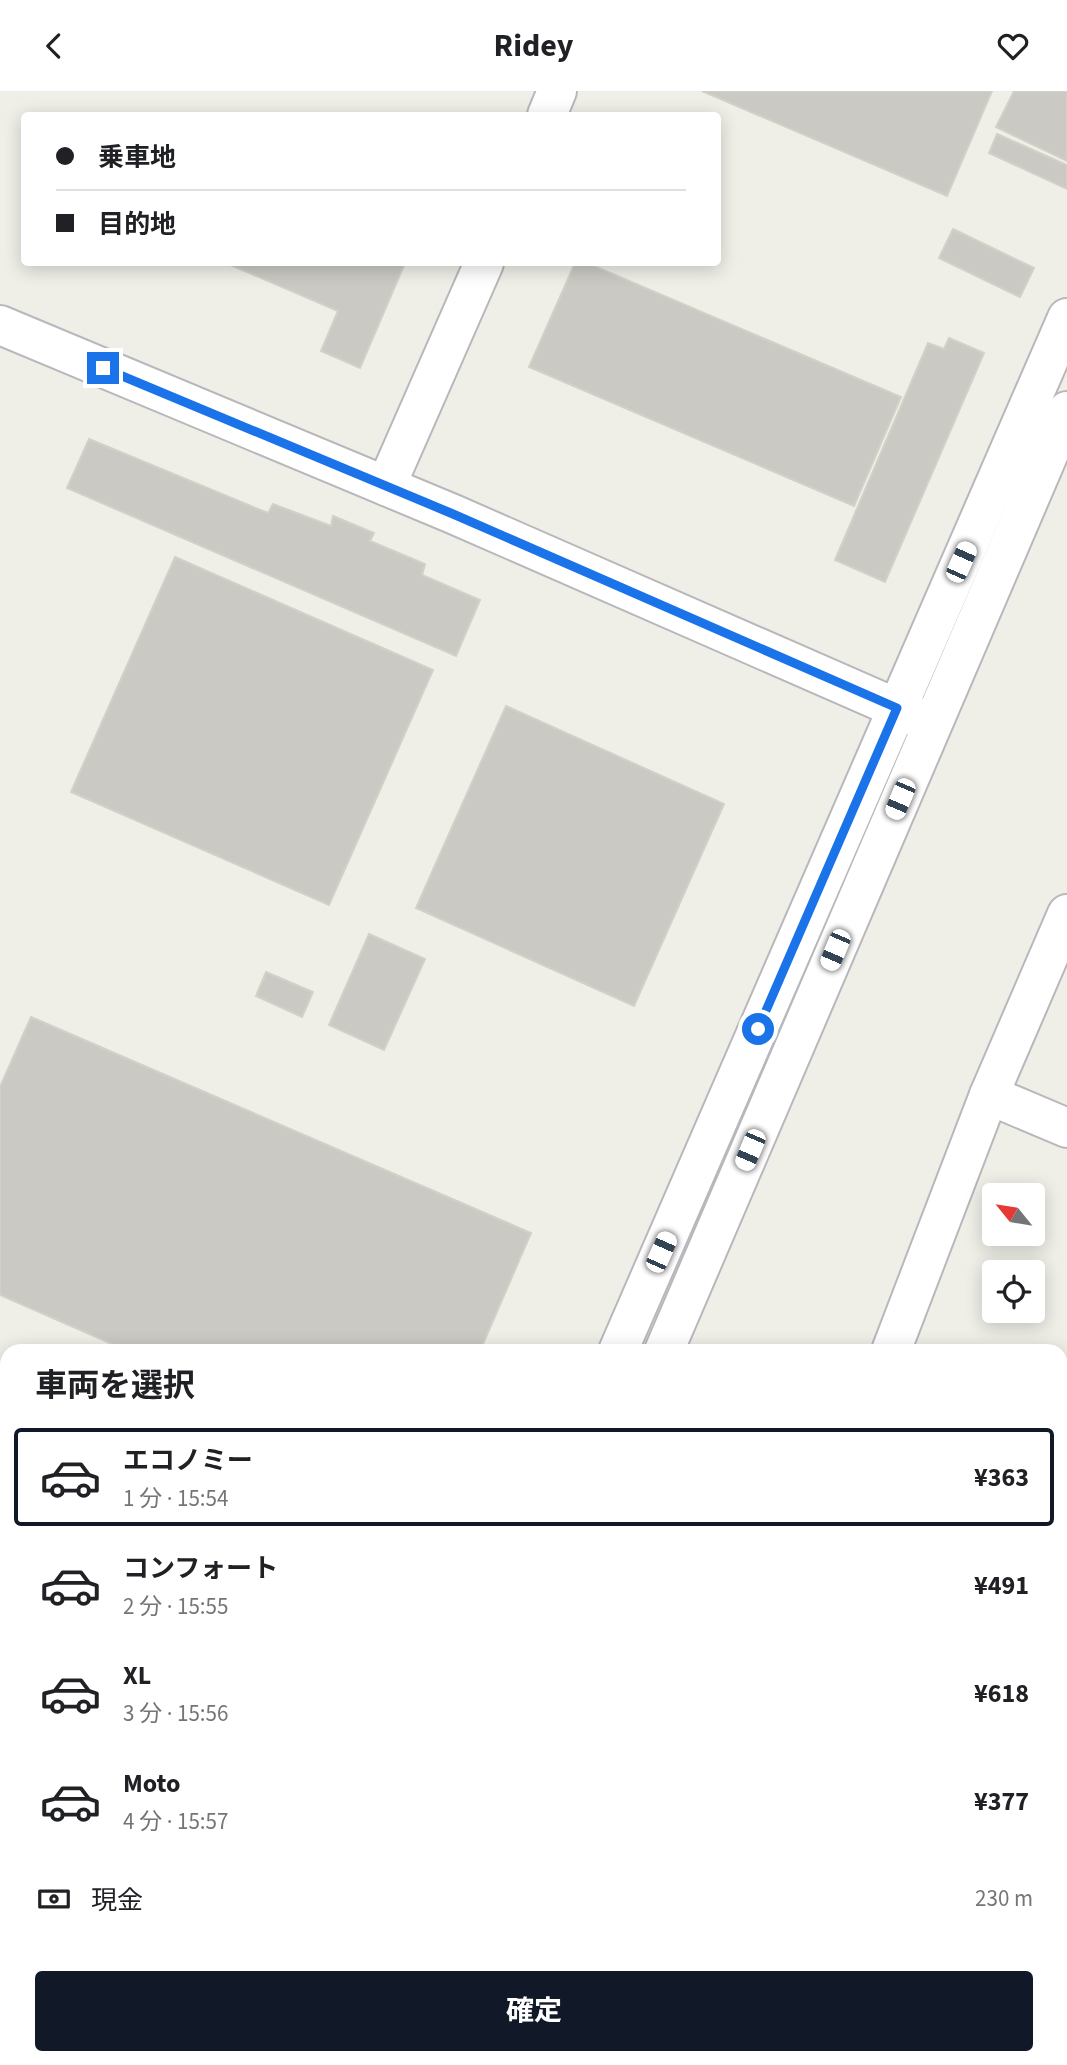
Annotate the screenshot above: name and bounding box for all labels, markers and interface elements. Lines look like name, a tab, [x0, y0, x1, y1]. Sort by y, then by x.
text: Ridey	[494, 23, 573, 69]
icon: back	[35, 27, 73, 65]
icon: heart	[994, 27, 1032, 65]
text: 乗車地	[98, 139, 176, 176]
text: 目的地	[98, 206, 176, 243]
route end	[87, 352, 119, 384]
car	[943, 539, 980, 585]
car	[883, 776, 918, 822]
car	[818, 927, 853, 973]
route start	[742, 1013, 774, 1045]
car	[733, 1127, 768, 1173]
north arrow	[982, 1183, 1045, 1246]
map controls	[982, 1183, 1045, 1323]
car	[643, 1229, 680, 1275]
button: locate	[982, 1260, 1045, 1323]
text: 車両を選択	[35, 1363, 195, 1409]
text: エコノミー	[123, 1442, 253, 1479]
icon: car	[39, 1446, 102, 1509]
text: ¥363	[974, 1459, 1029, 1496]
text: 1 分 · 15:54	[123, 1482, 228, 1515]
text: コンフォート	[123, 1550, 278, 1587]
icon: car	[39, 1554, 102, 1617]
text: ¥491	[974, 1567, 1029, 1604]
text: 2 分 · 15:55	[123, 1590, 228, 1623]
text: XL	[123, 1657, 151, 1694]
icon: car	[39, 1662, 102, 1725]
text: ¥618	[974, 1675, 1029, 1712]
text: 3 分 · 15:56	[123, 1697, 228, 1730]
text: Moto	[123, 1765, 180, 1802]
icon: car	[39, 1770, 102, 1833]
text: ¥377	[974, 1783, 1029, 1820]
text: 4 分 · 15:57	[123, 1805, 228, 1838]
icon: cash	[35, 1880, 73, 1918]
text: 現金	[91, 1882, 143, 1919]
text: 230 m	[975, 1882, 1033, 1915]
button: 確定	[35, 1971, 1033, 2051]

